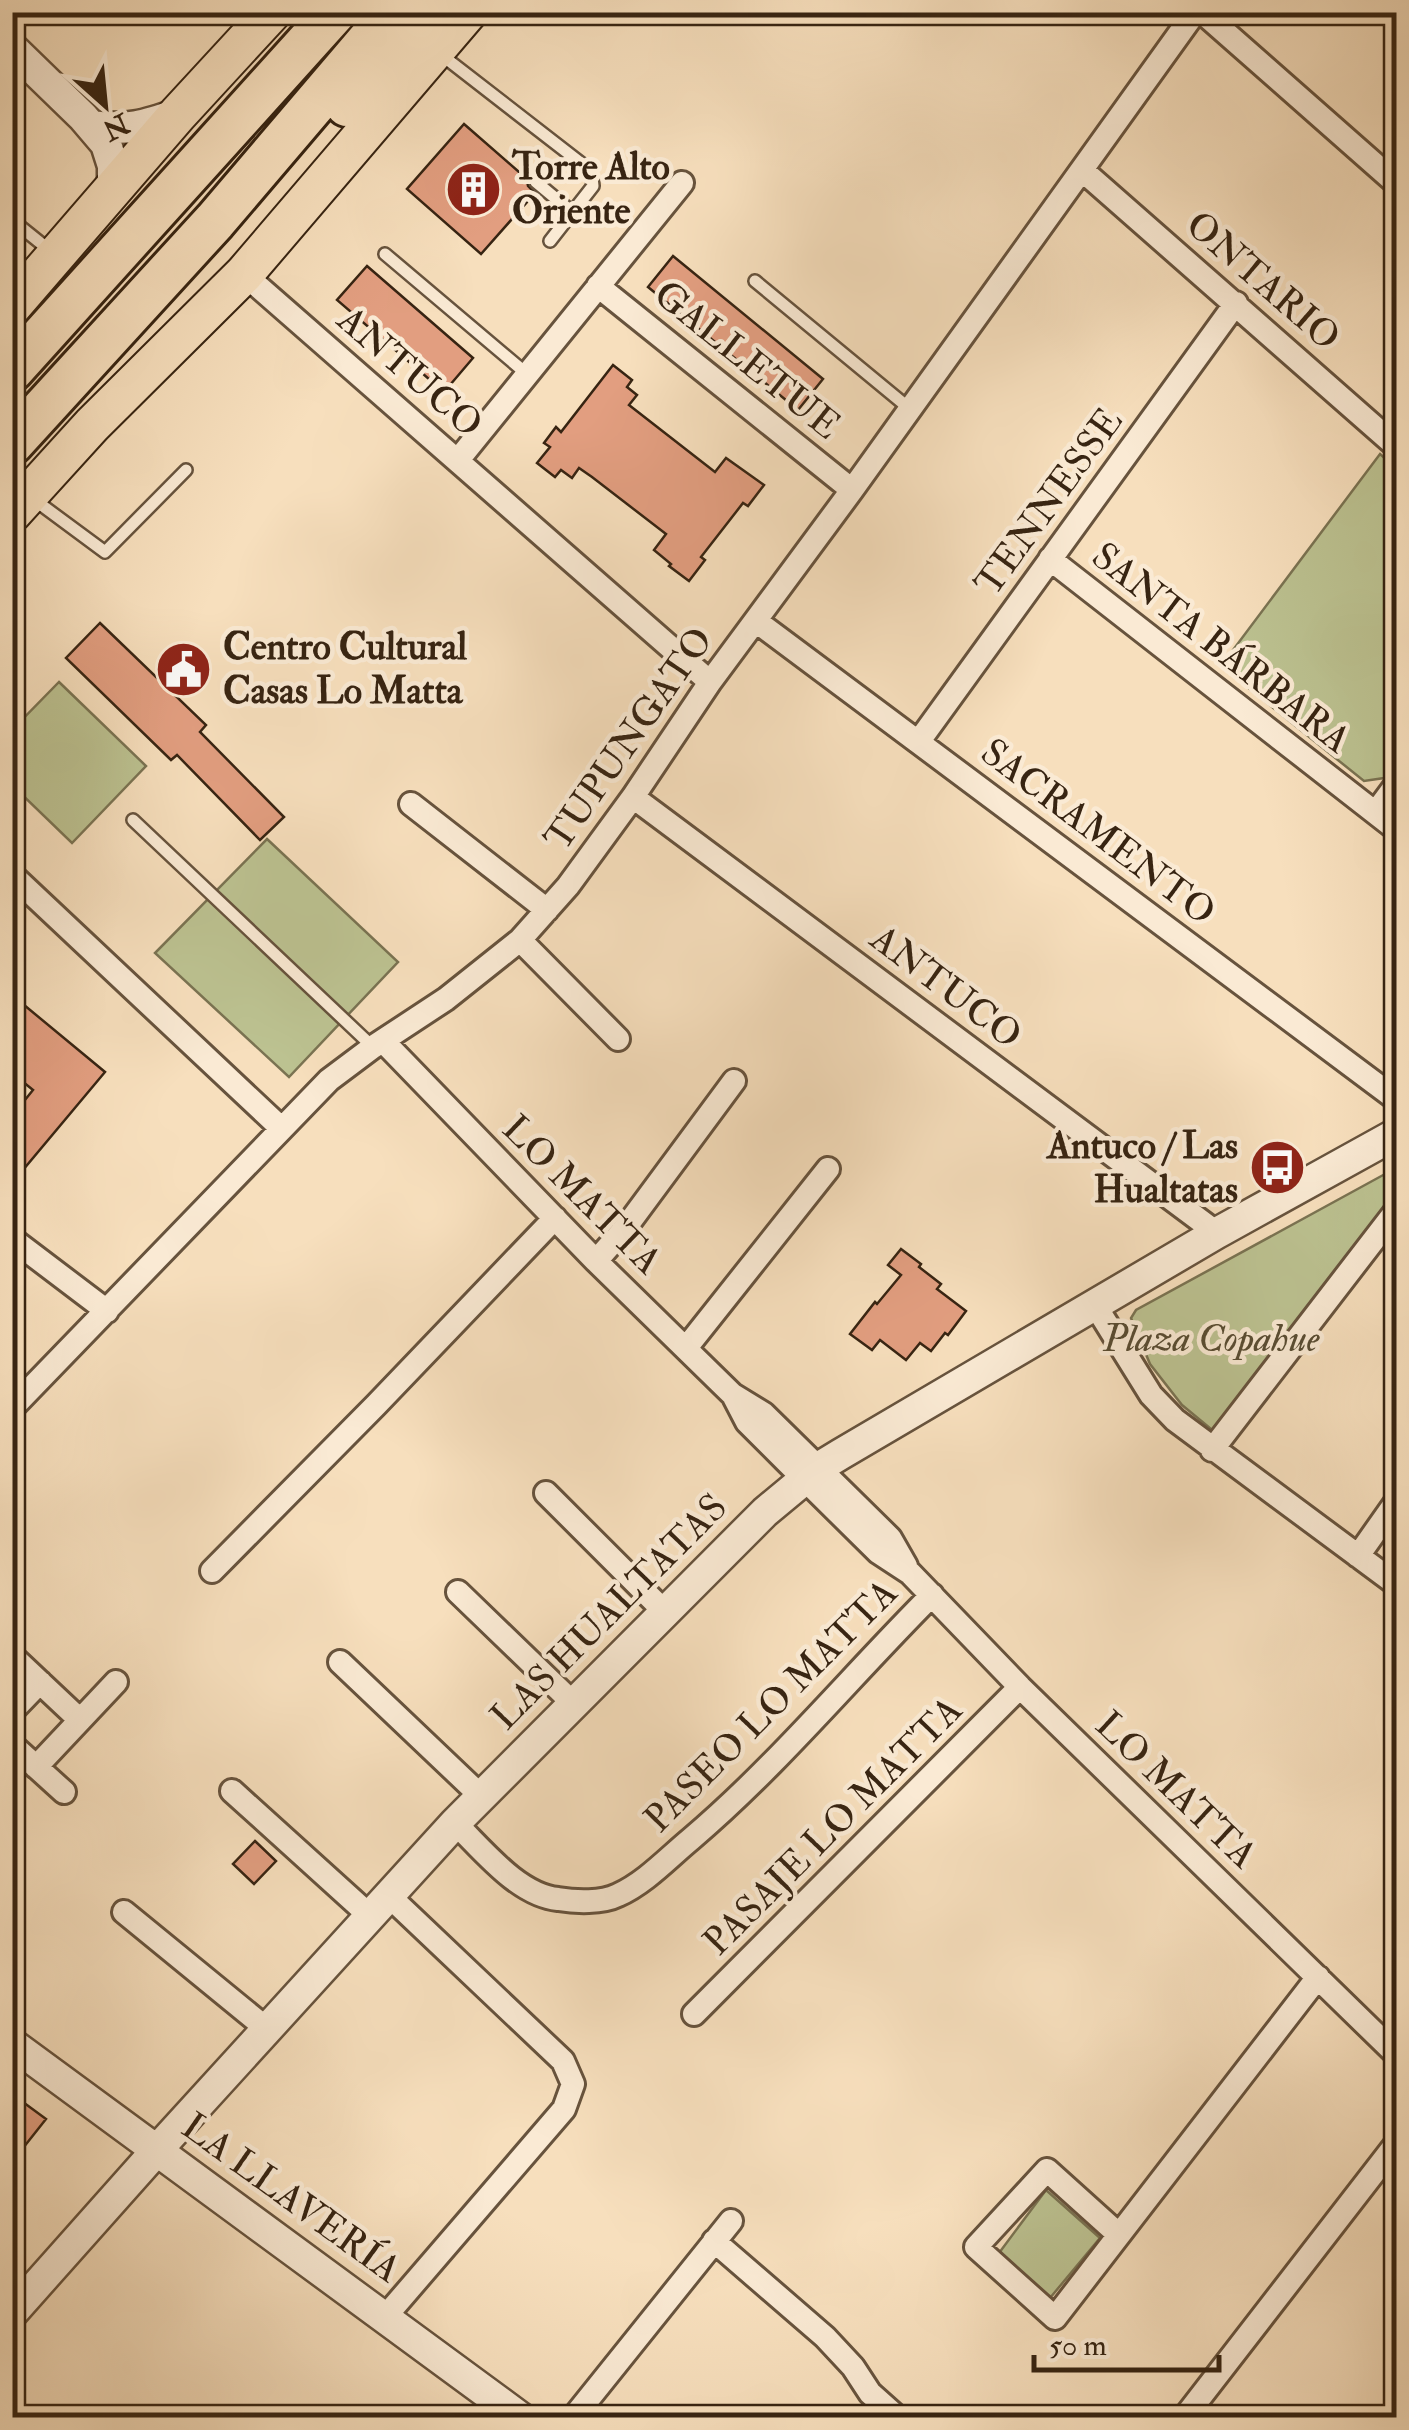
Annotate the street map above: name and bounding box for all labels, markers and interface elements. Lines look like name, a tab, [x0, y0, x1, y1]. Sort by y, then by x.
north arrow	[55, 55, 155, 155]
text: N	[96, 104, 136, 148]
place label: Torre Alto Oriente	[511, 143, 670, 235]
building icon: Torre Alto Oriente	[443, 159, 503, 219]
street label: ONTARIO	[1176, 201, 1350, 361]
street label: GALLETUE	[644, 270, 850, 450]
street label: ANTUCO	[327, 295, 493, 448]
street label: TENNESSE	[965, 399, 1133, 605]
street label: SANTA BÁRBARA	[1082, 532, 1360, 764]
street label: TUPUNGATO	[534, 618, 724, 860]
place label: Centro Cultural Casas Lo Matta	[223, 623, 467, 715]
public building icon: Centro Cultural Casas Lo Matta	[154, 639, 214, 699]
street label: SACRAMENTO	[971, 728, 1225, 936]
street label: ANTUCO	[860, 914, 1031, 1059]
street label: LO MATTA	[492, 1105, 672, 1285]
place label: Antuco / Las Hualtatas	[1045, 1122, 1238, 1214]
bus stop icon: Antuco / Las Hualtatas	[1247, 1138, 1307, 1198]
park label: Plaza Copahue	[1102, 1315, 1320, 1363]
street label: LAS HUALTATAS	[481, 1484, 737, 1740]
street label: PASEO LO MATTA	[634, 1569, 908, 1843]
street label: PASAJE LO MATTA	[693, 1686, 973, 1966]
street label: LO MATTA	[1085, 1701, 1267, 1879]
street label: LA LLAVERÍA	[172, 2102, 410, 2294]
scale bar	[1034, 2310, 1219, 2372]
text: 50 m	[1049, 2327, 1107, 2364]

